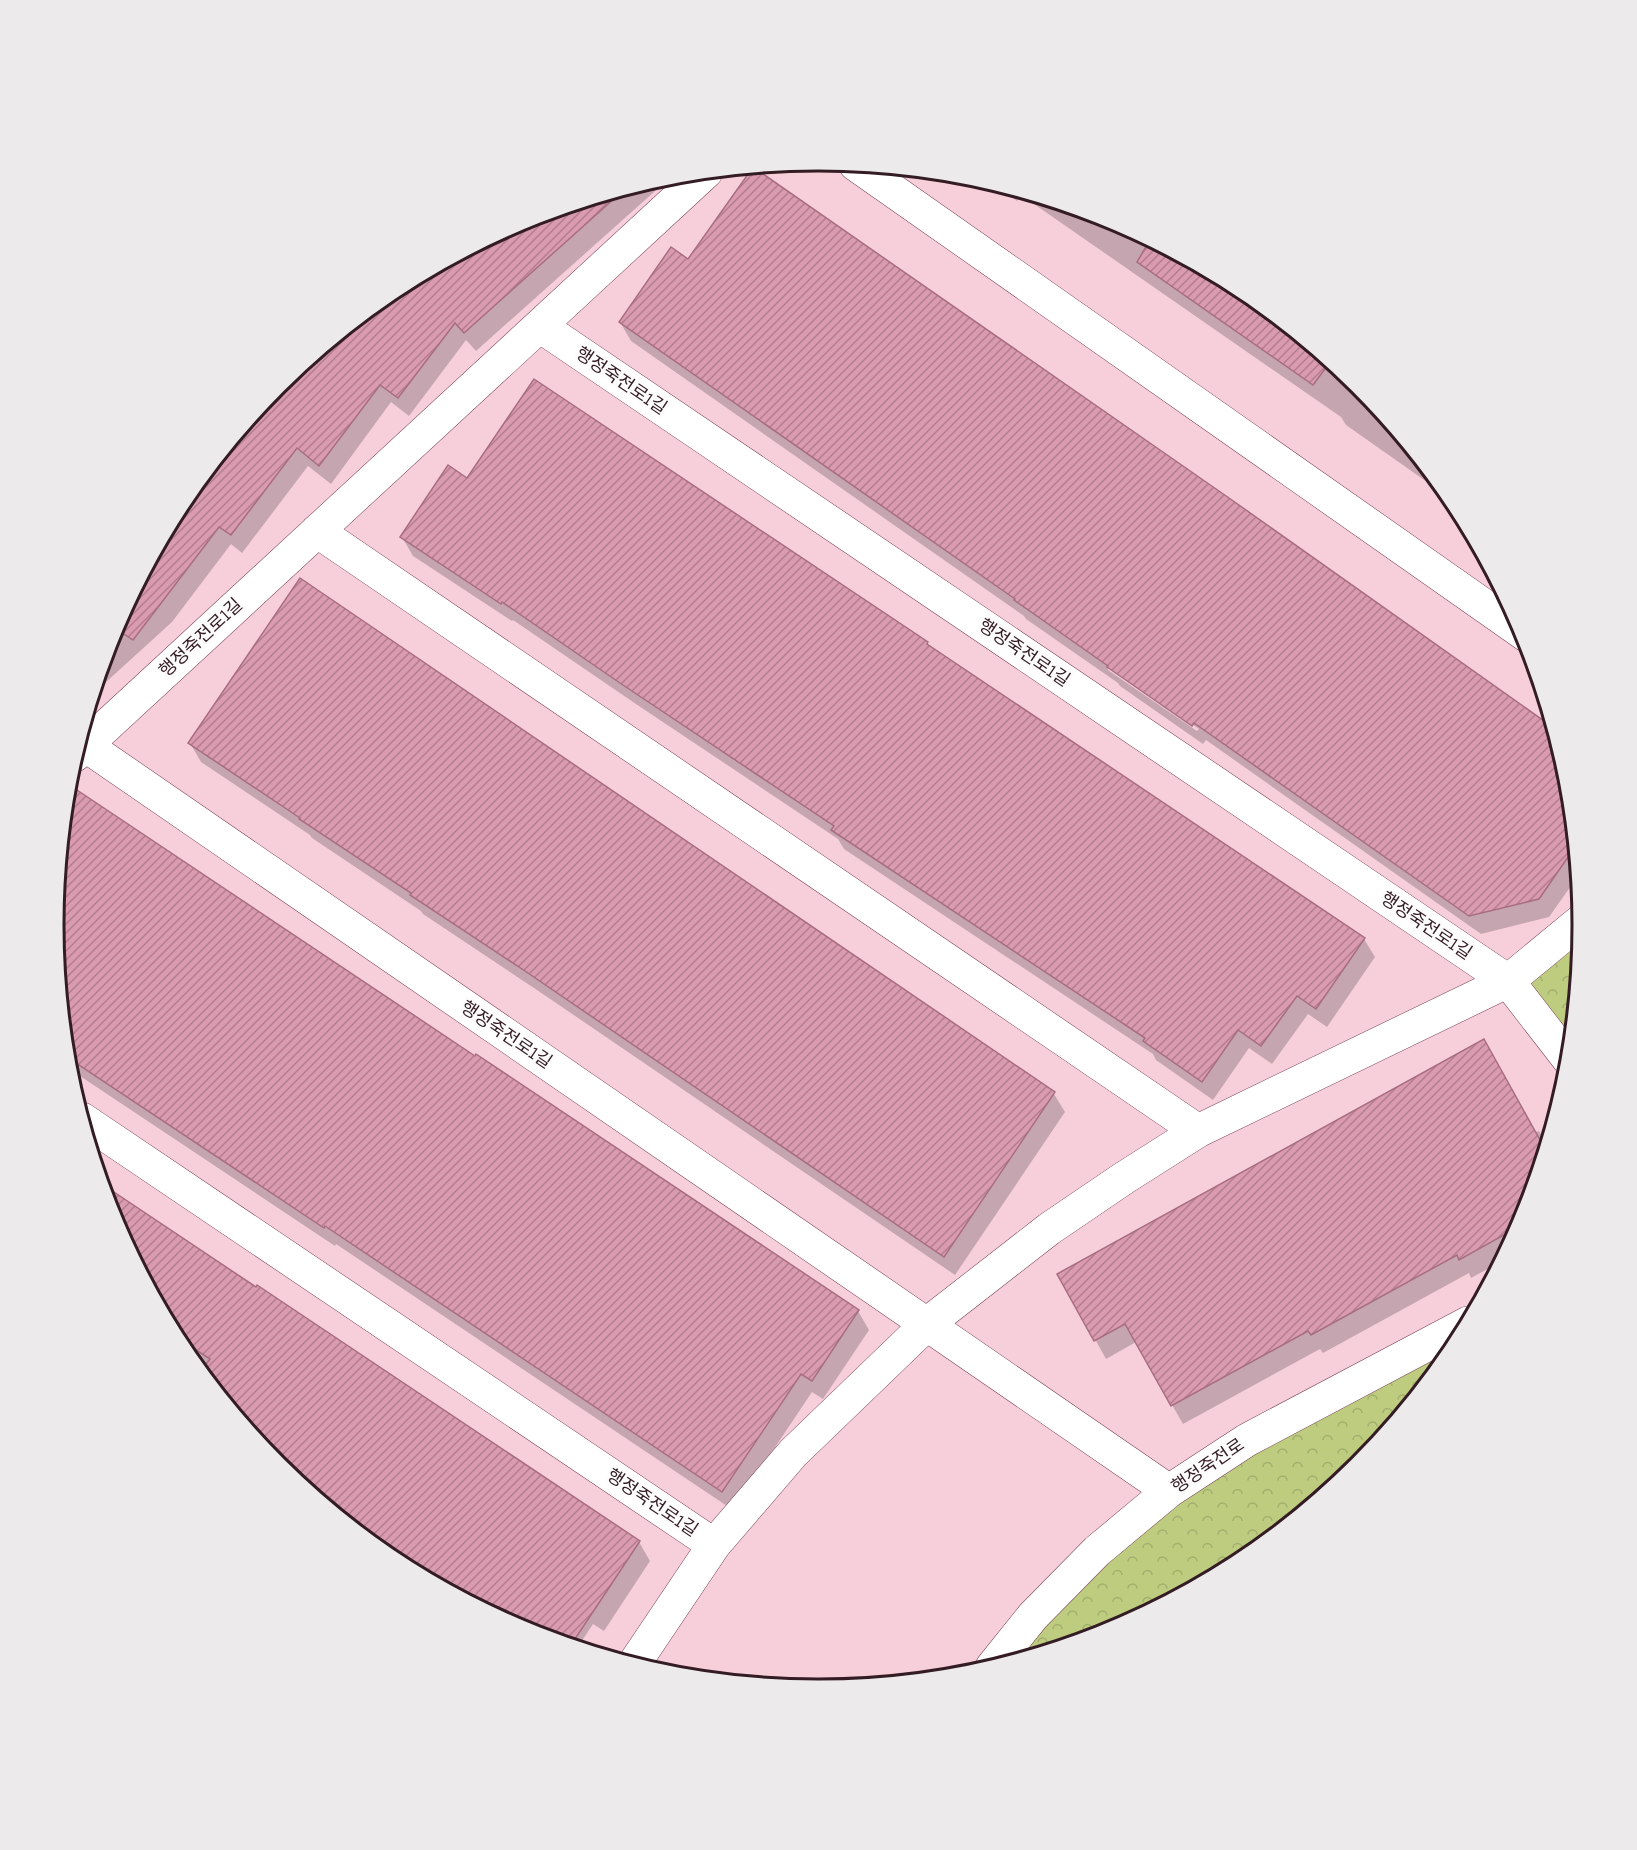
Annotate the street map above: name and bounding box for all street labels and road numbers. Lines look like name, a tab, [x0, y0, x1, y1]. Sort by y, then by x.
street label: 행정죽전로1길	[571, 343, 671, 419]
street label: 행정죽전로1길	[155, 594, 247, 682]
street label: 행정죽전로1길	[974, 615, 1074, 691]
street label: 행정죽전로1길	[1376, 888, 1476, 964]
street label: 행정죽전로1길	[456, 997, 556, 1073]
street label: 행정죽전로	[1168, 1434, 1248, 1498]
street label: 행정죽전로1길	[602, 1465, 702, 1541]

